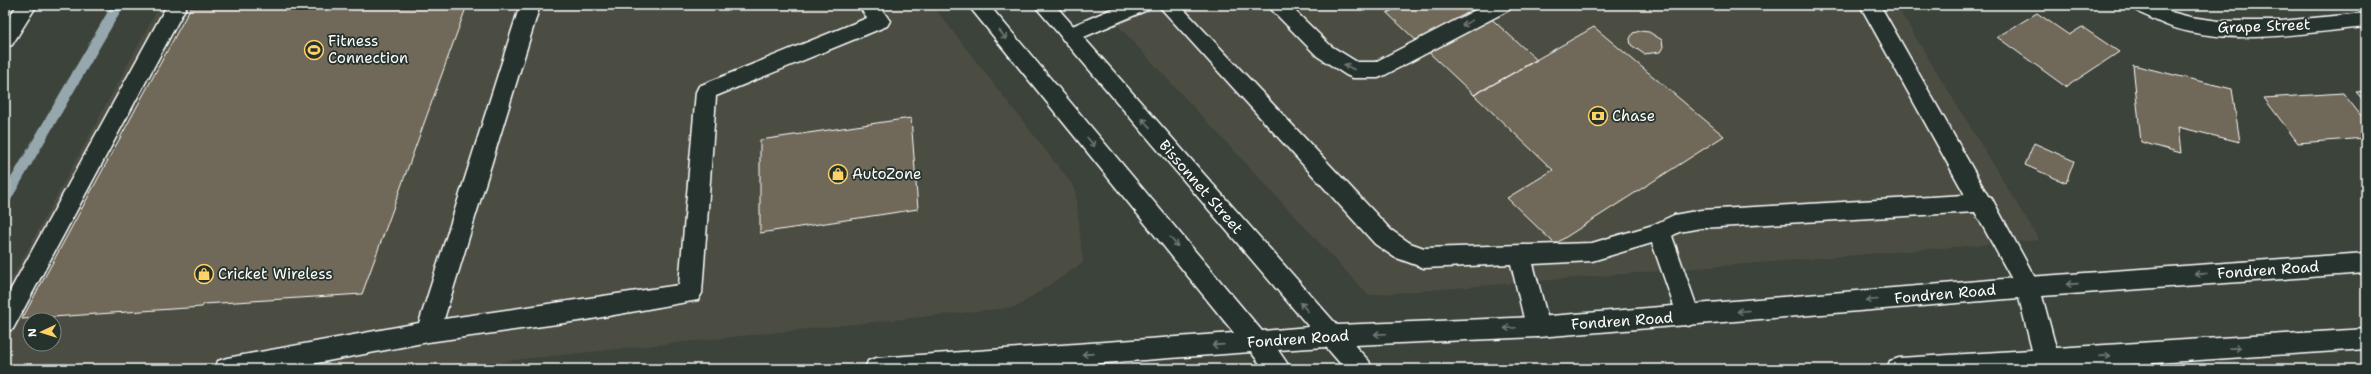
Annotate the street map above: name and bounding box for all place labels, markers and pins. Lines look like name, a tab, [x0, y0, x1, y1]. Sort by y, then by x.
place label: Fitness Connection	[328, 31, 408, 68]
sports icon: Fitness Connection	[303, 39, 325, 61]
bank icon: Chase	[1587, 105, 1609, 127]
place label: Chase	[1612, 106, 1655, 126]
shop icon: AutoZone	[827, 163, 849, 185]
place label: AutoZone	[852, 164, 922, 184]
shop icon: Cricket Wireless	[193, 263, 215, 285]
place label: Cricket Wireless	[218, 264, 333, 284]

